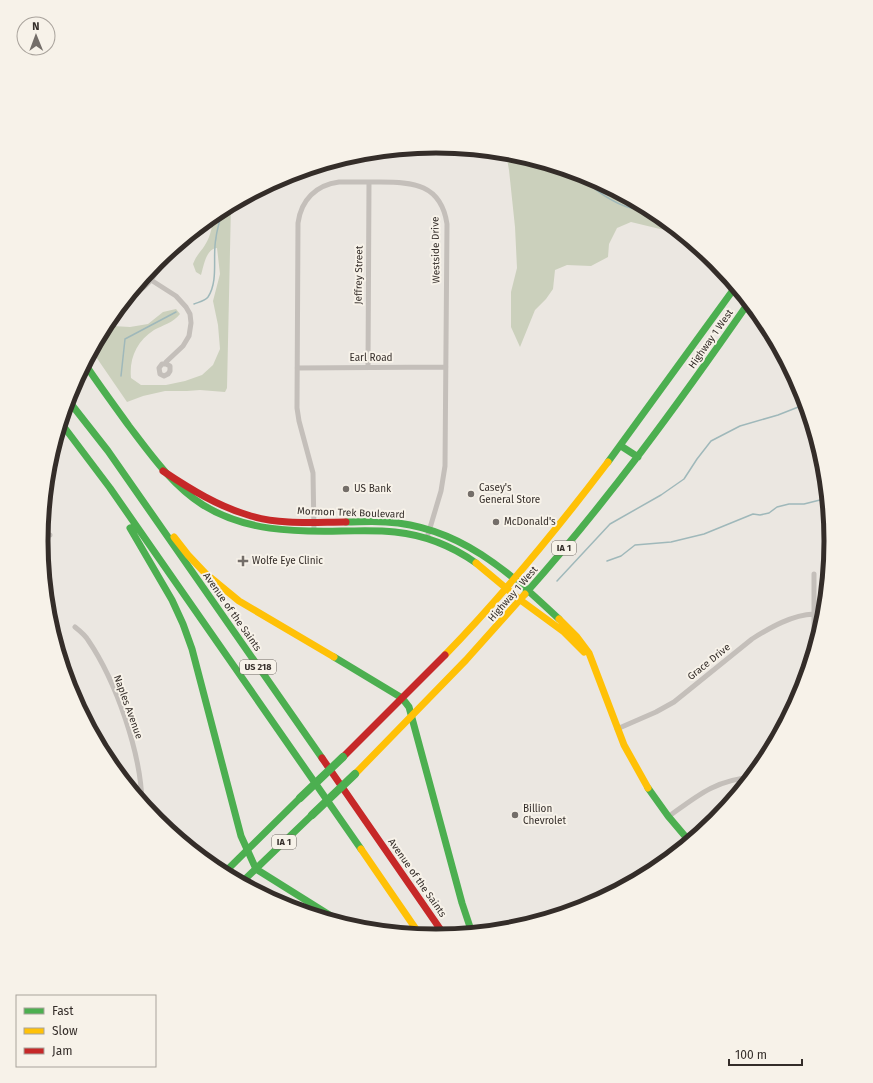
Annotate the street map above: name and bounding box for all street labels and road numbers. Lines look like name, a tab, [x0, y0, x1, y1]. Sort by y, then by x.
street label: Westside Drive	[429, 216, 443, 284]
street label: Jeffrey Street	[352, 245, 366, 305]
street label: Highway 1 West	[686, 307, 736, 371]
street label: Earl Road	[349, 352, 393, 364]
street label: Mormon Trek Boulevard	[297, 505, 405, 521]
road number: IA 1	[552, 541, 576, 555]
street label: Highway 1 West	[486, 564, 541, 624]
street label: Avenue of the Saints	[200, 570, 264, 654]
street label: Grace Drive	[685, 641, 733, 683]
road number: US 218	[240, 660, 276, 674]
street label: Naples Avenue	[111, 673, 145, 741]
road number: IA 1	[272, 835, 296, 849]
street label: Avenue of the Saints	[385, 836, 449, 920]

